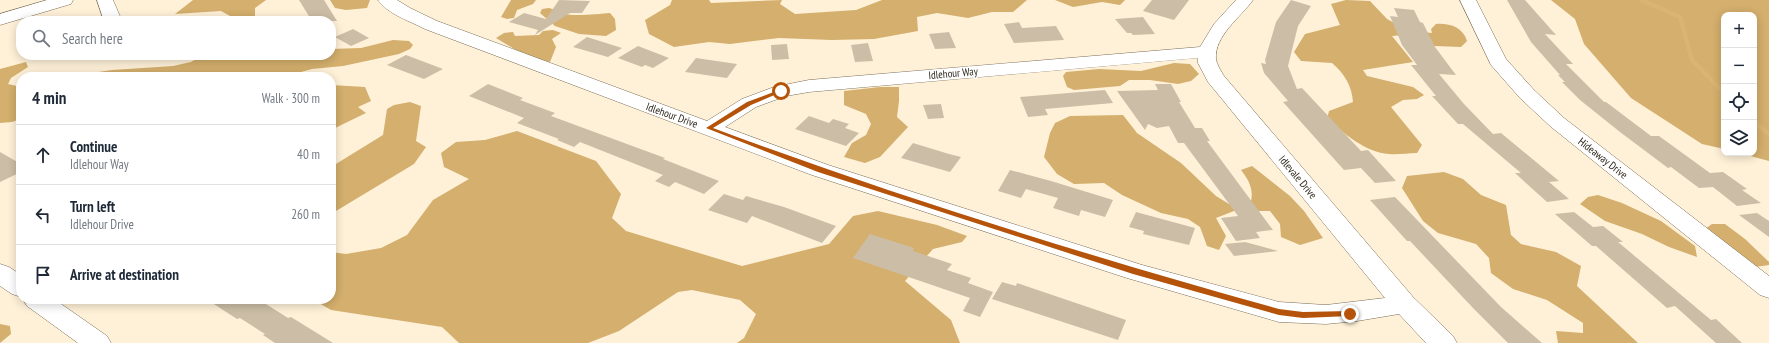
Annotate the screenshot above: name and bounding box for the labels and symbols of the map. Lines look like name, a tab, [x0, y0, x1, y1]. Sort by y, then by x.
street label: Idlehour Way	[928, 64, 979, 82]
route start	[772, 82, 790, 100]
street label: Idlehour Drive	[644, 99, 700, 131]
street label: Hideaway Drive	[1575, 134, 1631, 182]
street label: Idlevale Drive	[1276, 152, 1320, 202]
route end	[1341, 305, 1359, 323]

